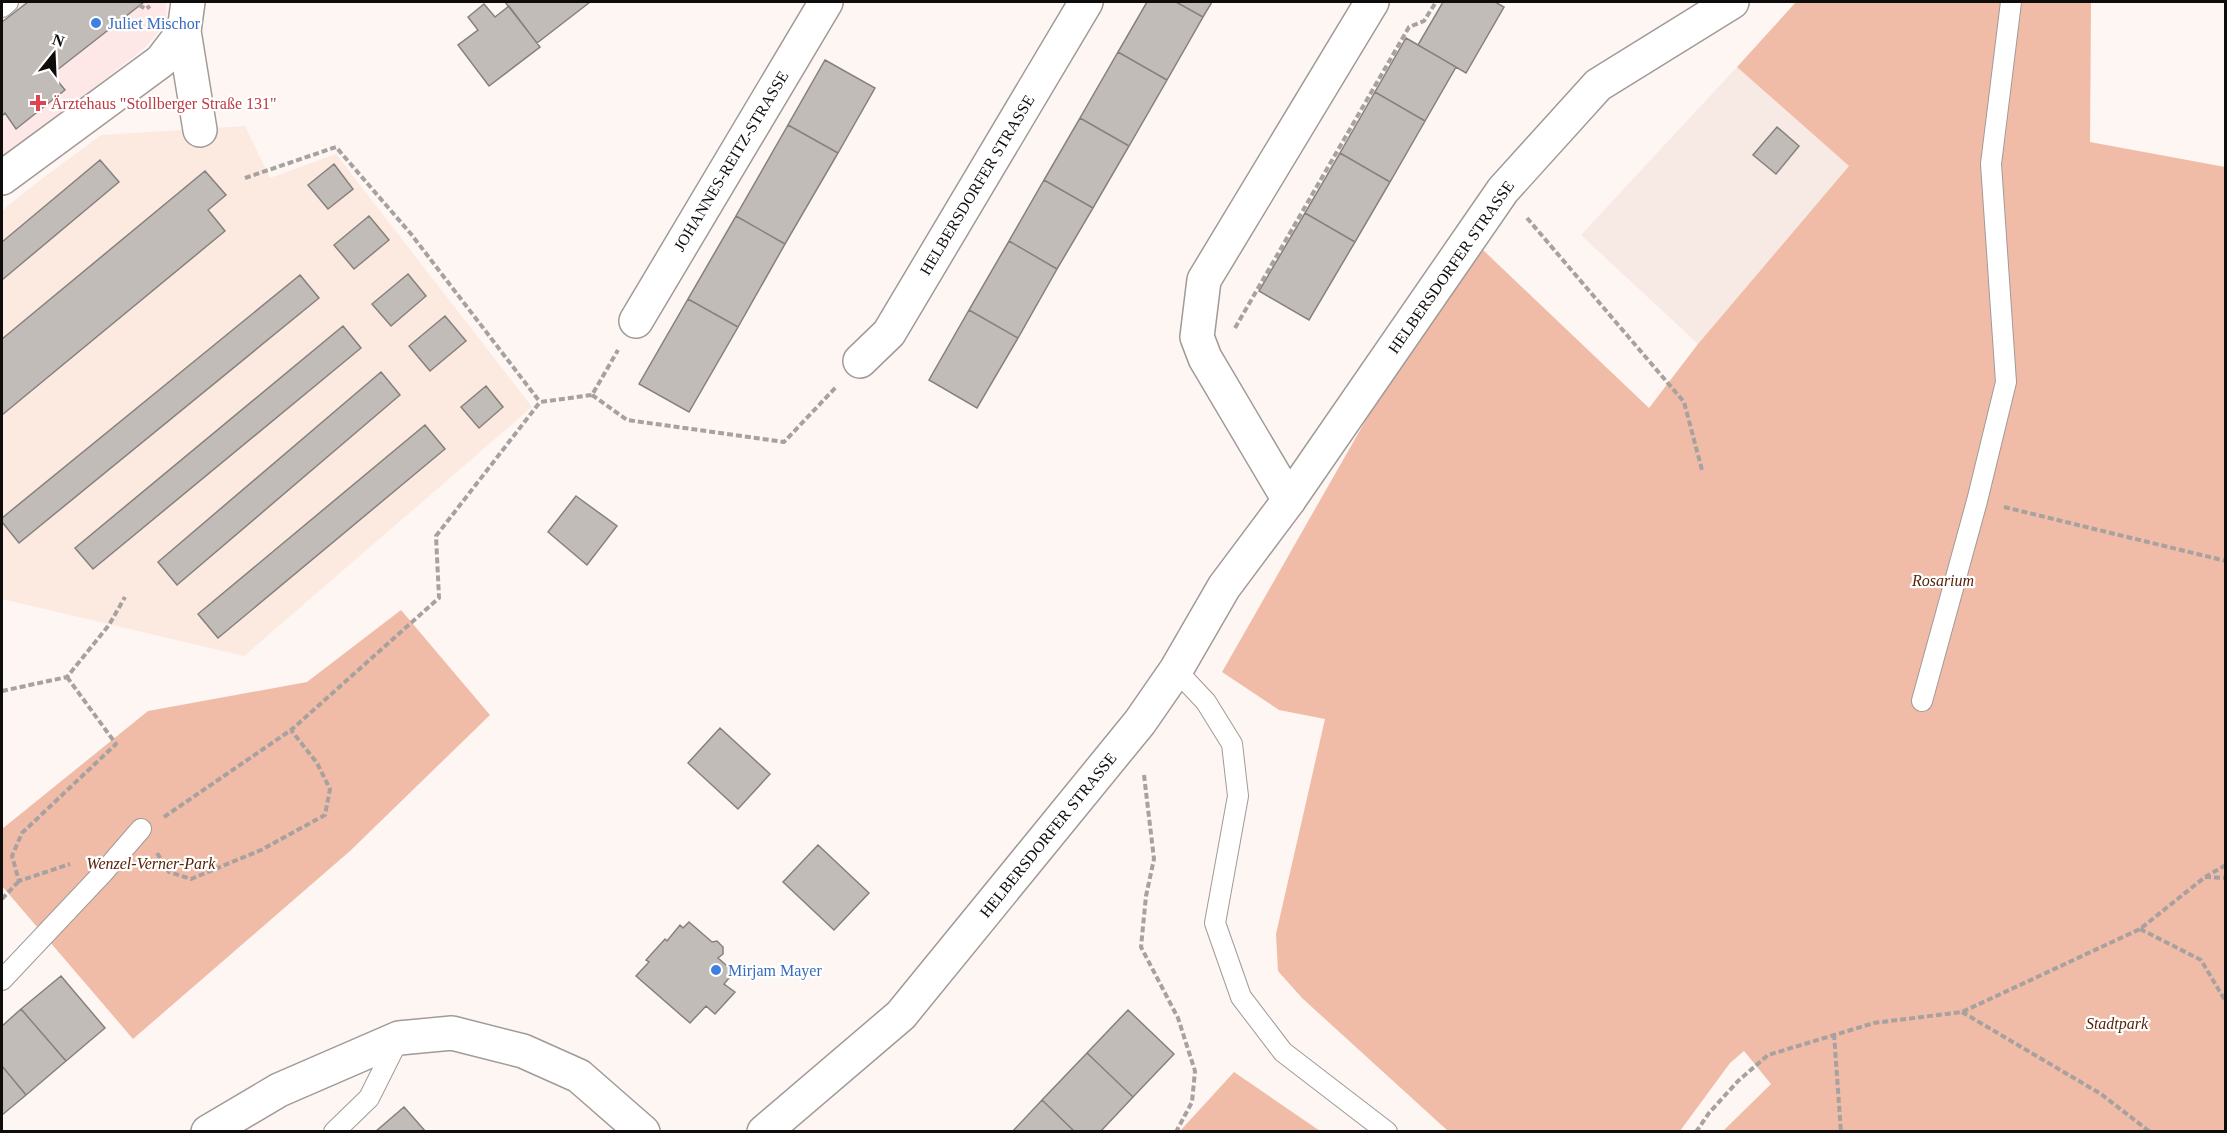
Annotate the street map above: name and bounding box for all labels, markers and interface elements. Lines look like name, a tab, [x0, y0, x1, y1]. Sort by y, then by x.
place label: Juliet Mischor	[108, 15, 201, 32]
marker: Juliet Mischor	[89, 16, 103, 30]
north arrow	[24, 24, 84, 84]
text: N	[50, 30, 67, 50]
street label: JOHANNES-REITZ-STRASSE	[670, 68, 792, 254]
street label: HELBERSDORFER STRASSE	[916, 92, 1038, 278]
marker: Ärztehaus "Stollberger Straße 131"	[29, 94, 47, 112]
place label: Ärztehaus "Stollberger Straße 131"	[51, 95, 277, 113]
street label: HELBERSDORFER STRASSE	[1385, 177, 1517, 357]
park label: Rosarium	[1911, 572, 1974, 589]
street label: HELBERSDORFER STRASSE	[976, 749, 1120, 921]
park label: Wenzel-Verner-Park	[87, 855, 216, 872]
place label: Mirjam Mayer	[728, 962, 822, 980]
marker: Mirjam Mayer	[709, 963, 723, 977]
park label: Stadtpark	[2086, 1015, 2149, 1033]

